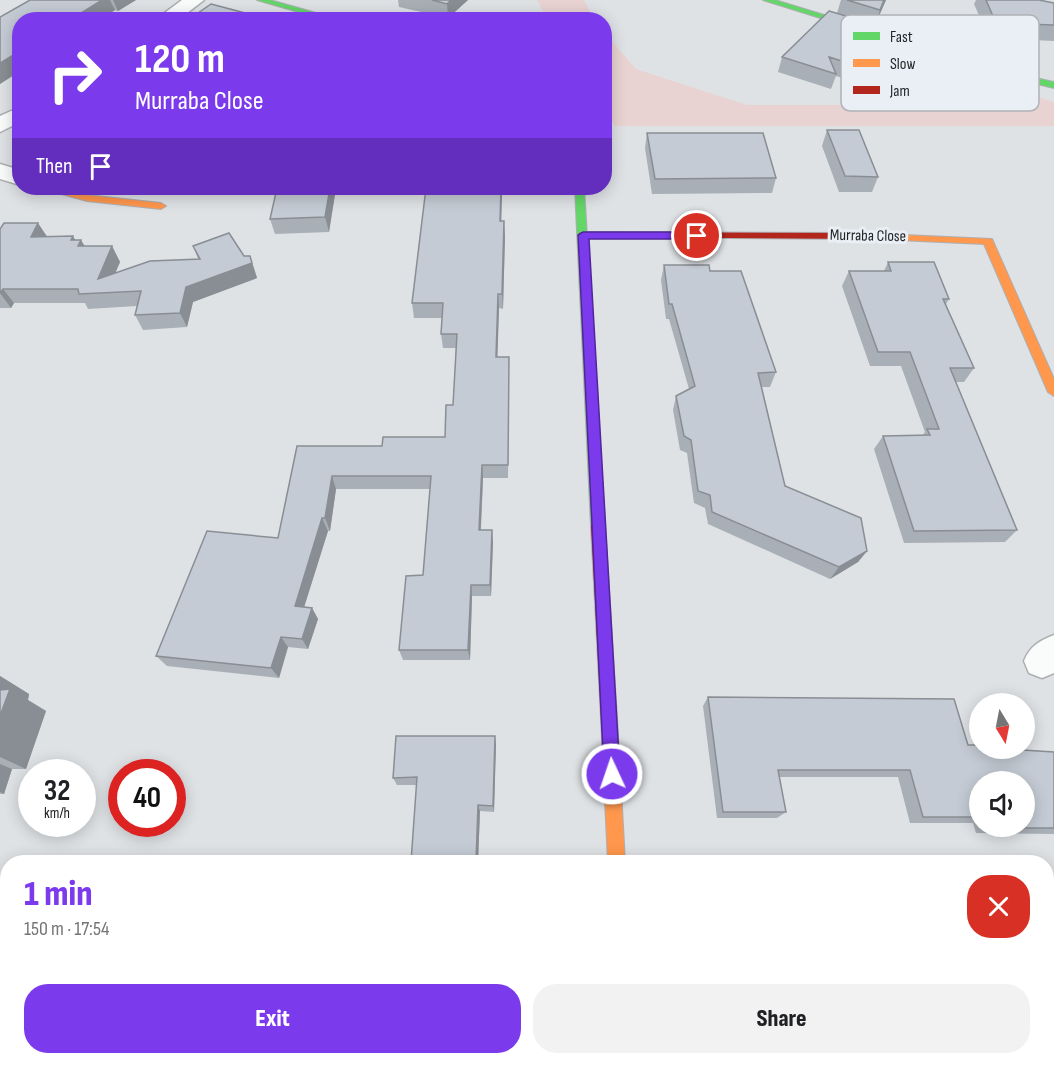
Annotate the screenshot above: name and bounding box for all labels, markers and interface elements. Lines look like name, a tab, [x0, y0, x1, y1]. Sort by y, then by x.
legend	[841, 15, 1039, 111]
text: Fast	[890, 28, 913, 47]
text: 120 m	[135, 34, 225, 85]
icon: right	[36, 36, 114, 114]
text: Slow	[890, 55, 915, 74]
text: Jam	[889, 82, 910, 101]
text: Murraba Close	[135, 85, 264, 117]
icon: arrive	[84, 150, 117, 183]
text: Then	[36, 153, 72, 180]
pin	[671, 210, 722, 261]
icon: arrive	[680, 219, 713, 252]
street label: Murraba Close	[830, 226, 906, 246]
north arrow	[969, 693, 1035, 759]
map controls	[969, 693, 1035, 837]
position arrow	[580, 742, 644, 806]
speed limit sign: 40	[108, 759, 186, 837]
button: sound	[969, 771, 1035, 837]
text: 32	[44, 773, 70, 809]
text: km/h	[44, 804, 70, 823]
text: 1 min	[24, 873, 92, 916]
button: close	[967, 875, 1030, 938]
text: 150 m · 17:54	[24, 917, 109, 941]
button: Exit	[24, 984, 521, 1053]
button: Share	[533, 984, 1030, 1053]

